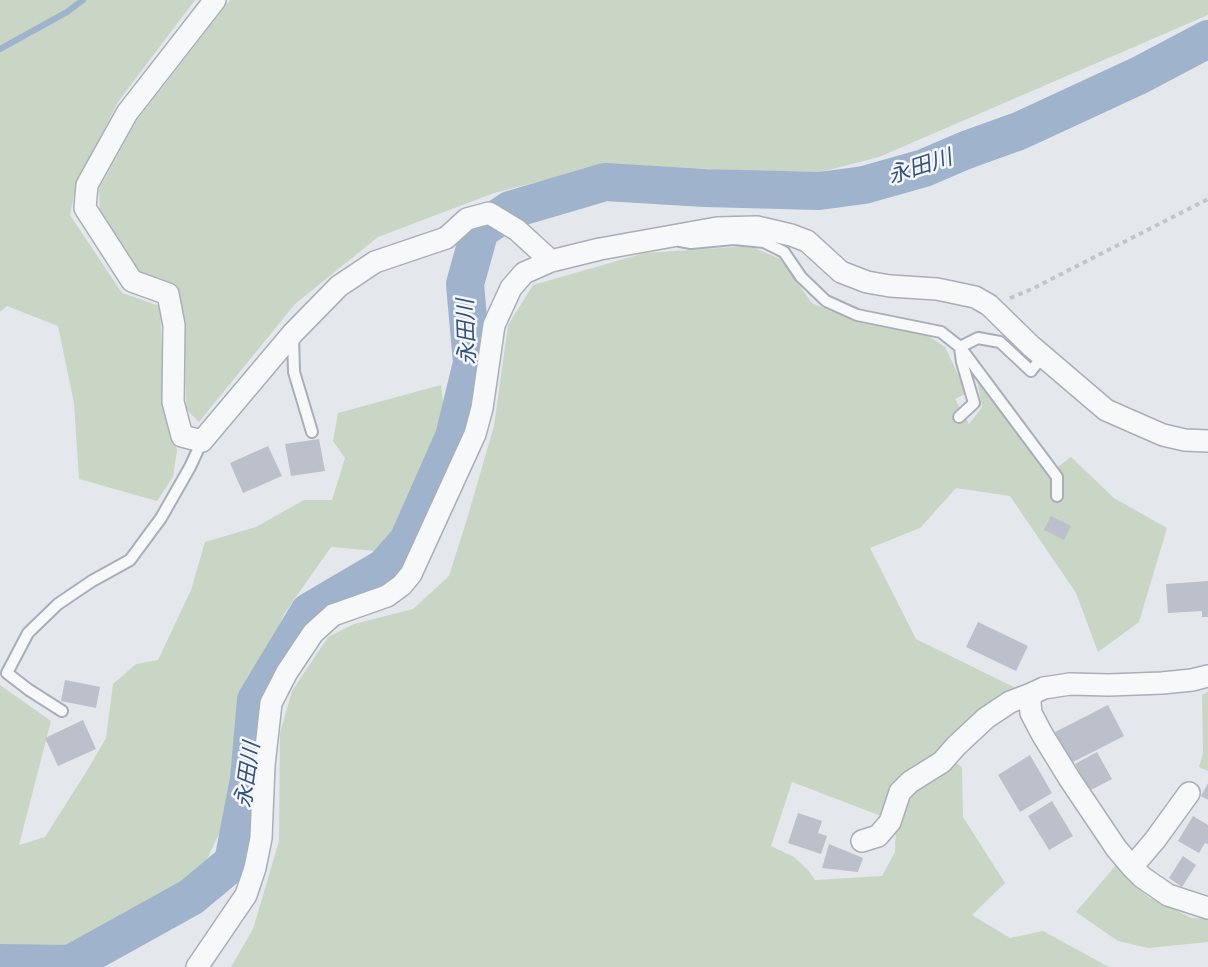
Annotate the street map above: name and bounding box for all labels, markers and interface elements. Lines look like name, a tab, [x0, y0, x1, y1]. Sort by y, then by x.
water label: 永田川	[885, 144, 955, 190]
water label: 永田川	[453, 299, 481, 365]
water label: 永田川	[230, 740, 266, 810]

